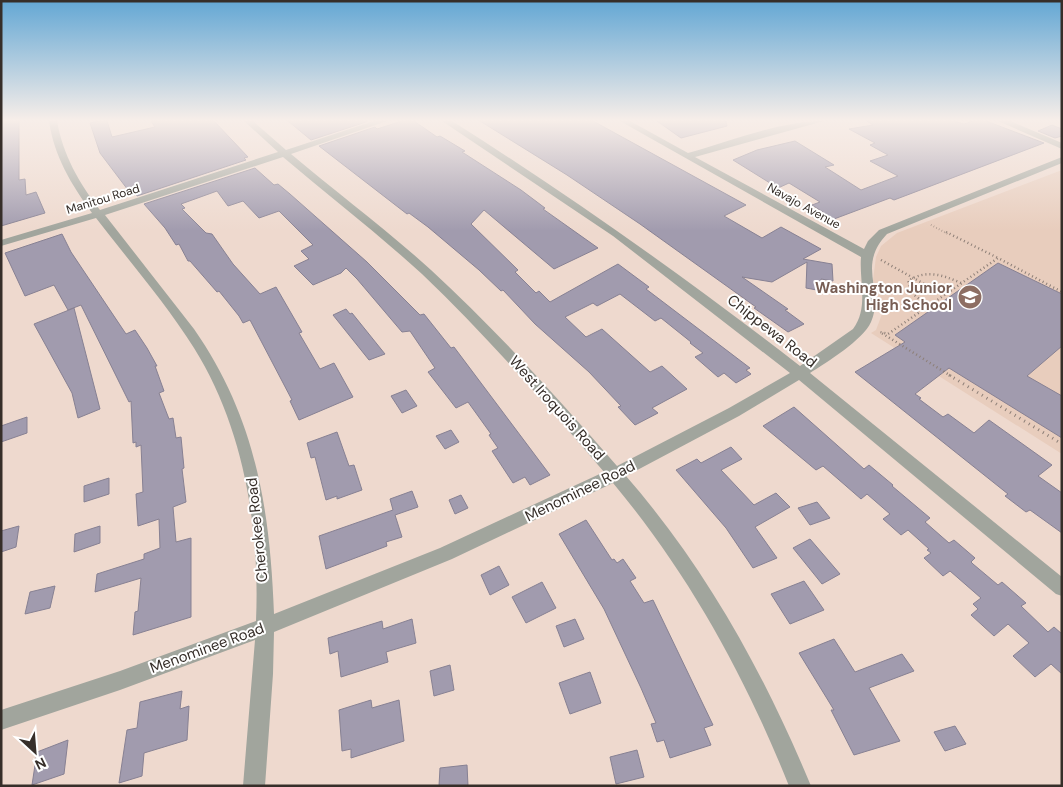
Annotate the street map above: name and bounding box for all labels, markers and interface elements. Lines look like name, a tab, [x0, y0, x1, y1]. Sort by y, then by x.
street label: Navajo Avenue	[765, 179, 844, 233]
street label: Manitou Road	[64, 180, 142, 218]
place label: Washington Junior High School	[815, 278, 952, 315]
school or university icon: Washington Junior High School	[957, 284, 983, 310]
street label: Chippewa Road	[723, 290, 821, 372]
street label: West Iroquois Road	[505, 352, 609, 464]
street label: Menominee Road	[522, 456, 638, 526]
street label: Cherokee Road	[242, 477, 272, 583]
street label: Menominee Road	[147, 618, 267, 678]
north arrow	[10, 727, 60, 777]
text: N	[32, 753, 49, 774]

